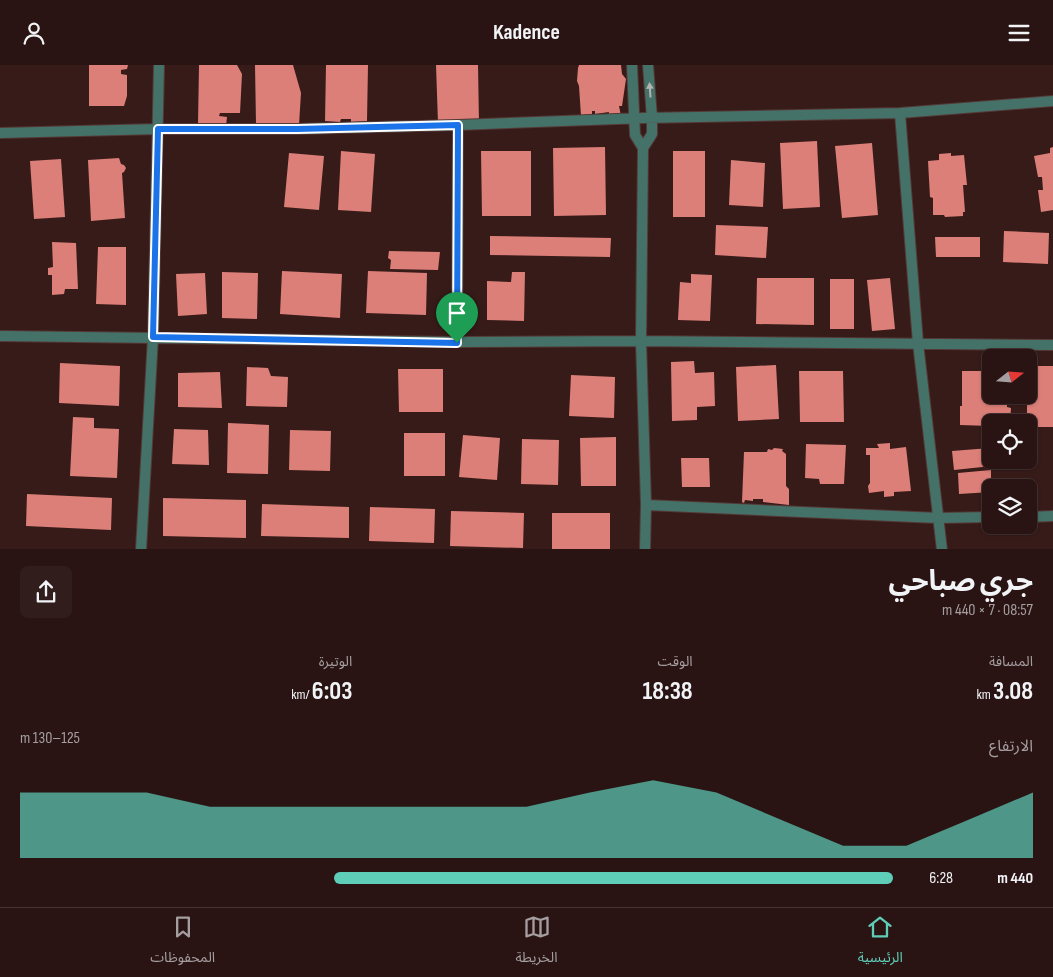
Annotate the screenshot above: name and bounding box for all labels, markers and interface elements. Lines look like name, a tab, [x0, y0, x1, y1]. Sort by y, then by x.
icon: person	[20, 19, 48, 47]
text: Kadence	[493, 19, 560, 46]
icon: menu	[1005, 19, 1033, 47]
one-way arrow	[645, 82, 653, 98]
pin	[436, 292, 478, 343]
icon: arrive	[443, 299, 471, 327]
north arrow	[982, 349, 1038, 404]
map controls	[982, 349, 1037, 534]
button: locate	[982, 414, 1037, 469]
button: layers	[982, 479, 1037, 534]
text: جري صباحي	[888, 565, 1033, 598]
button: share	[20, 566, 72, 618]
text: 08:57 · 7 × 440 m	[942, 601, 1033, 620]
text: الوتيرة	[319, 653, 352, 670]
text: الوقت	[658, 653, 693, 670]
text: المسافة	[989, 653, 1033, 670]
text: 6:03	[312, 676, 352, 707]
text: 18:38	[642, 676, 693, 707]
text: 3.08	[993, 676, 1033, 707]
text: /km	[291, 686, 312, 703]
text: km	[976, 686, 993, 703]
text: 125–130 m	[20, 729, 80, 748]
text: الارتفاع	[989, 737, 1033, 756]
text: 6:28	[929, 869, 953, 888]
text: 440 m	[997, 869, 1033, 888]
tab: المحفوظات	[150, 913, 215, 972]
tab: الخريطة	[516, 913, 557, 972]
tab: الرئيسية	[858, 913, 903, 972]

